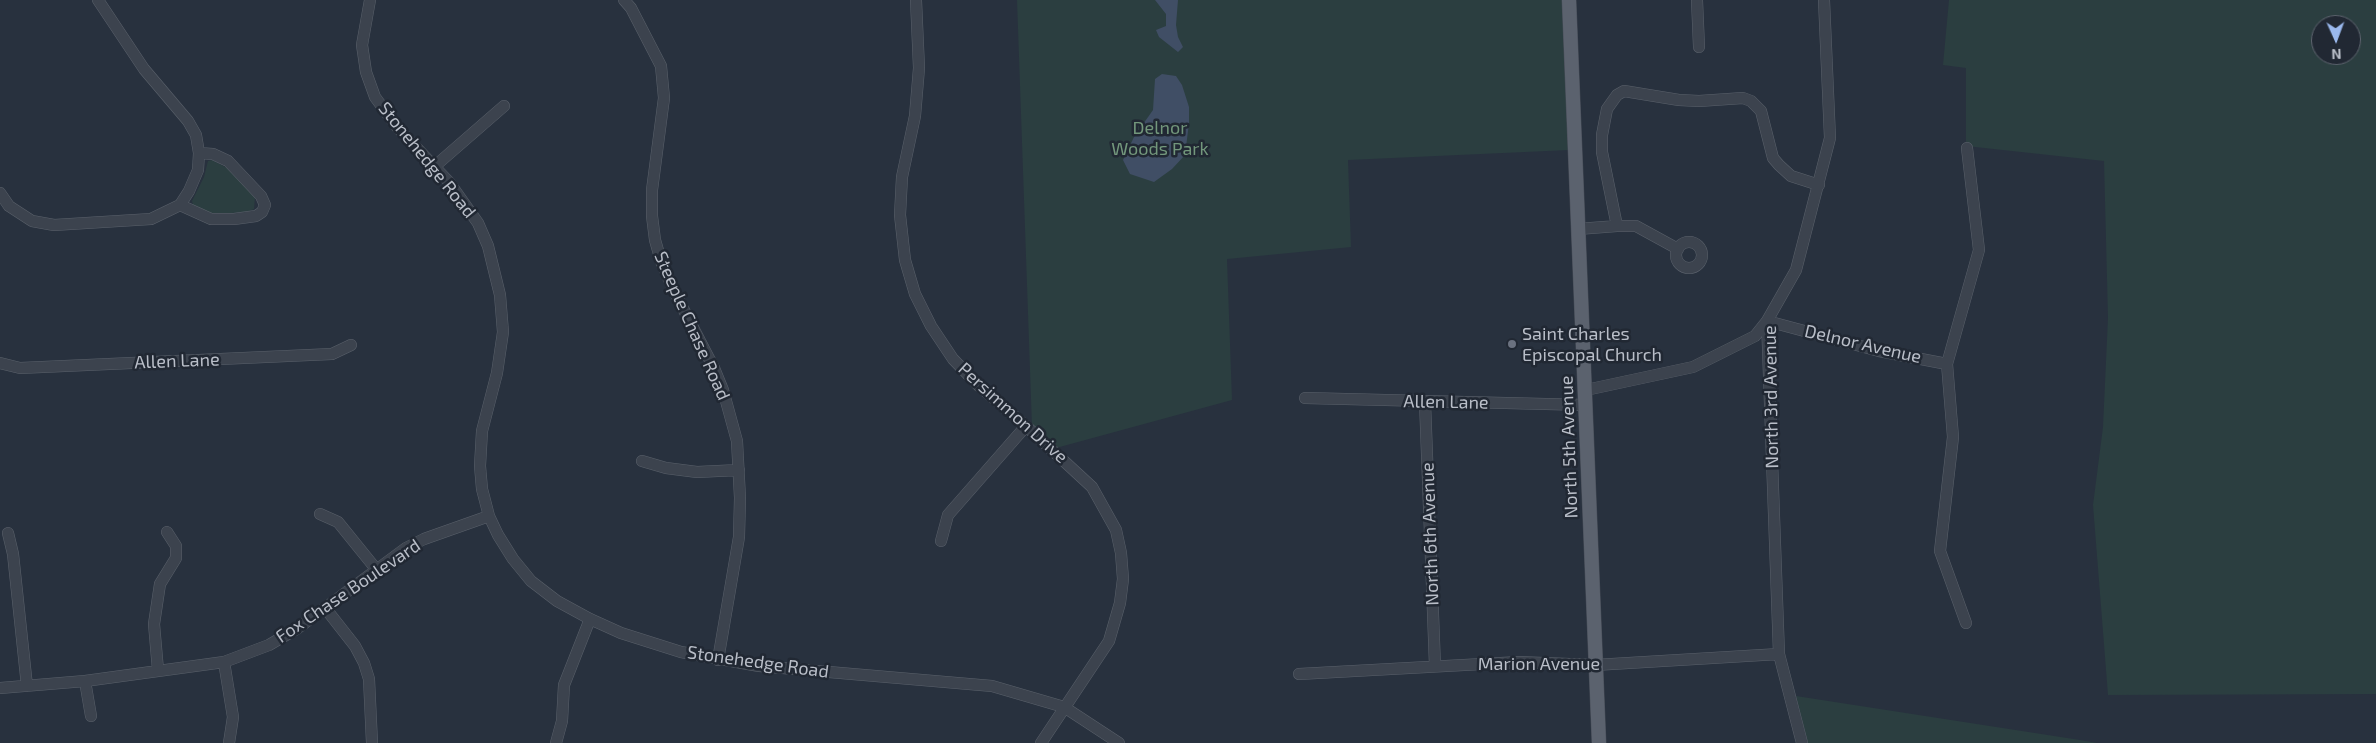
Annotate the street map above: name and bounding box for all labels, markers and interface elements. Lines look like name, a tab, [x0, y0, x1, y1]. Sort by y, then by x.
north arrow	[2311, 15, 2361, 65]
text: N	[2331, 46, 2342, 63]
street label: Stonehedge Road	[374, 98, 480, 222]
park label: Delnor Woods Park	[1111, 117, 1209, 160]
street label: Steeple Chase Road	[649, 248, 735, 404]
street label: Delnor Avenue	[1803, 320, 1923, 368]
place label: Saint Charles Episcopal Church	[1522, 323, 1662, 366]
street label: North 3rd Avenue	[1759, 325, 1783, 469]
marker: Saint Charles Episcopal Church	[1506, 338, 1518, 350]
street label: Allen Lane	[134, 349, 220, 373]
street label: Persimmon Drive	[954, 358, 1072, 468]
street label: North 5th Avenue	[1556, 375, 1582, 519]
street label: Allen Lane	[1403, 390, 1489, 414]
street label: North 6th Avenue	[1417, 462, 1443, 606]
street label: Fox Chase Boulevard	[272, 535, 424, 647]
street label: Stonehedge Road	[686, 641, 830, 683]
street label: Marion Avenue	[1478, 653, 1600, 675]

